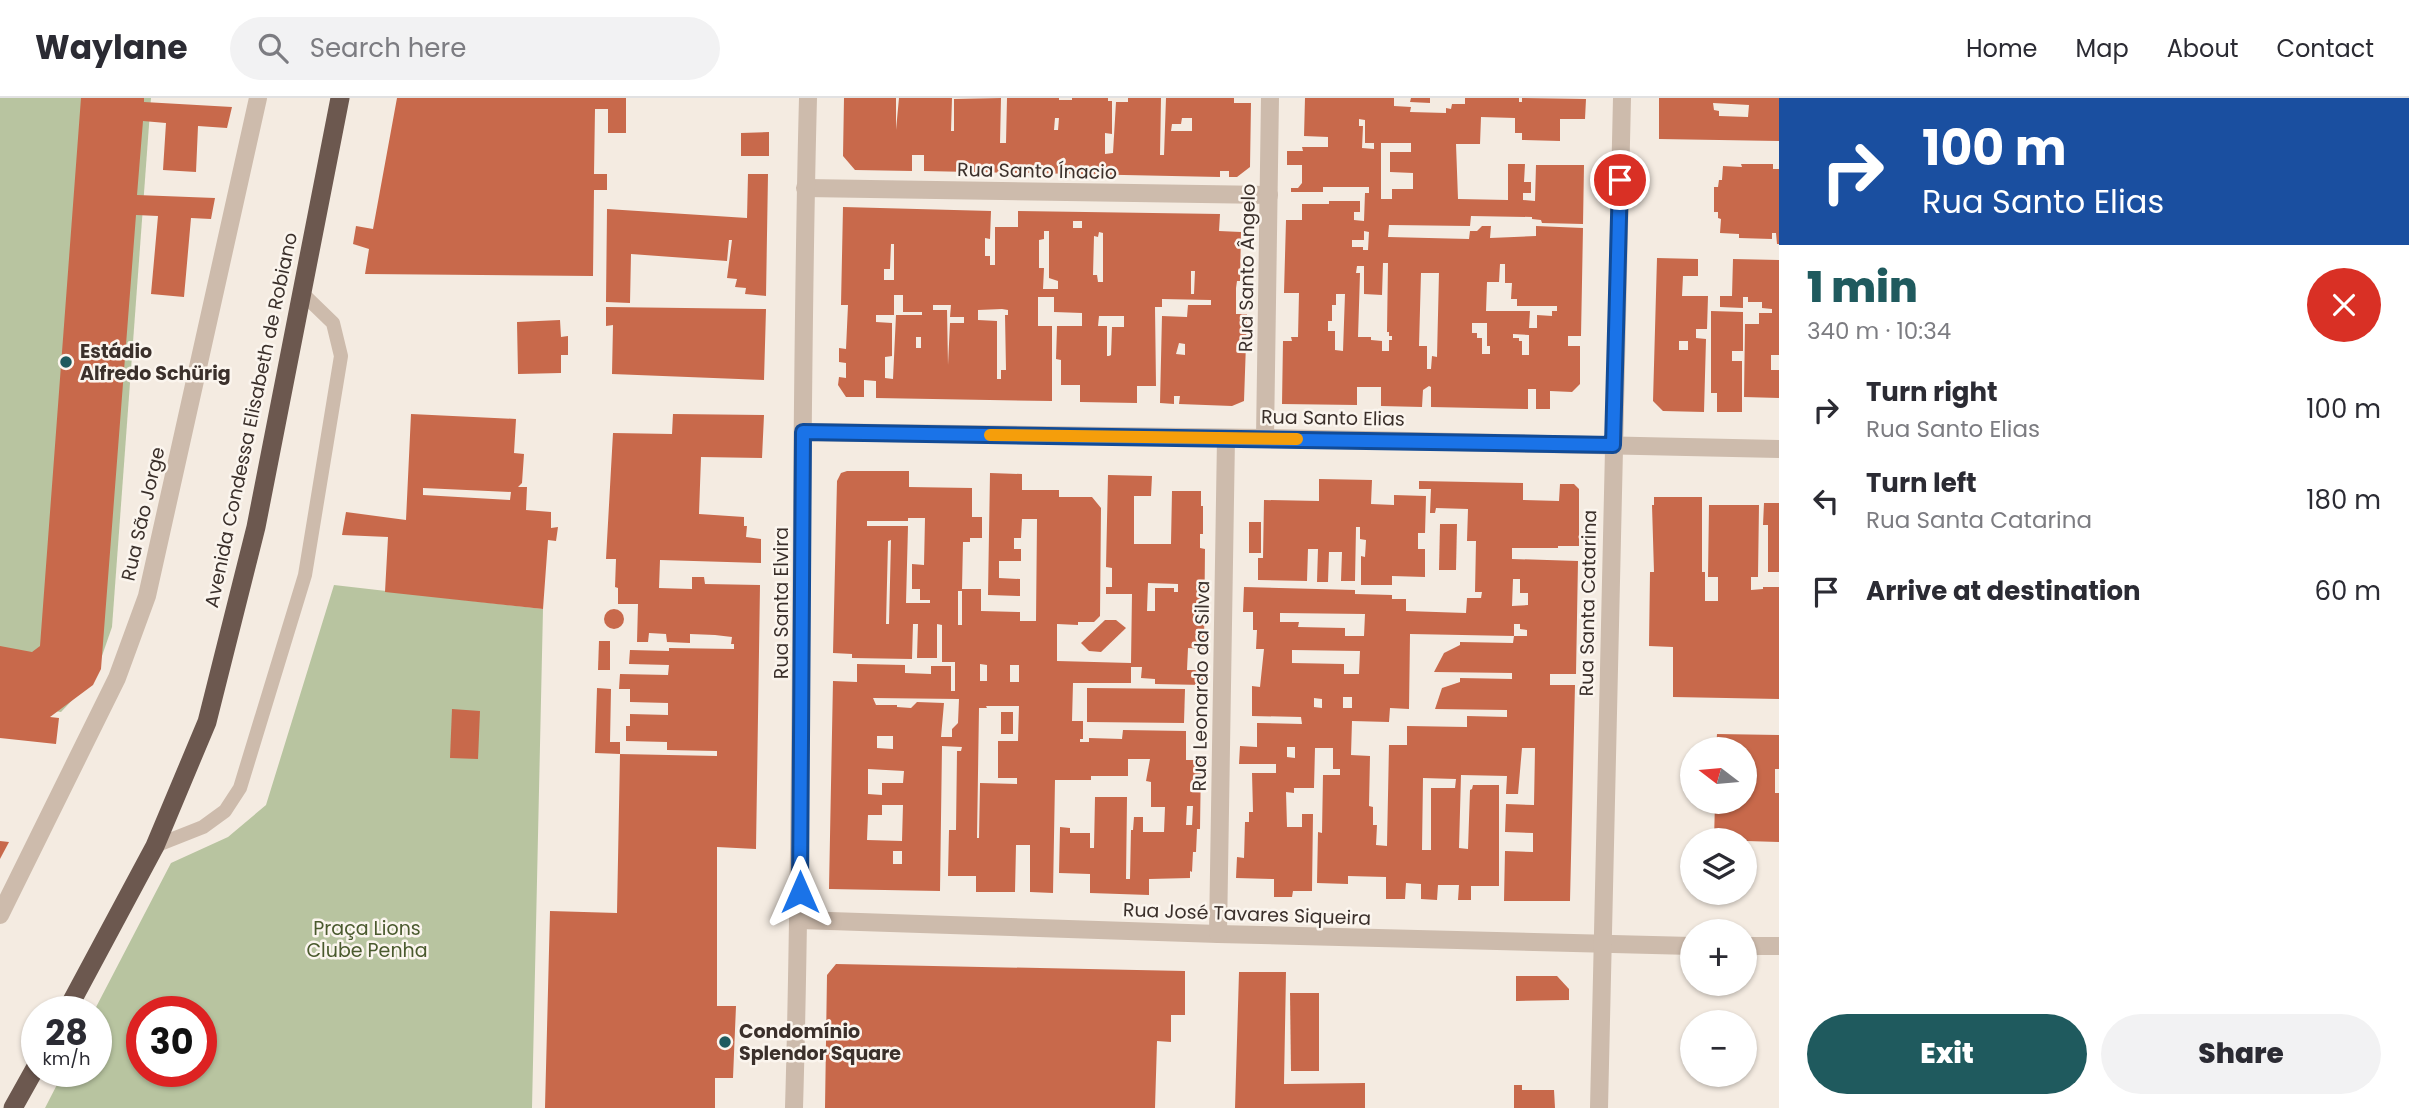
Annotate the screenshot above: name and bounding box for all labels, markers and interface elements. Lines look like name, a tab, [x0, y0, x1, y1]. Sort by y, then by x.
search box	[230, 17, 720, 80]
text: Waylane	[35, 24, 188, 71]
icon: search	[254, 29, 292, 67]
text: Search here	[310, 30, 466, 66]
text: Home	[1966, 32, 2038, 65]
text: Map	[2076, 32, 2129, 65]
text: About	[2167, 32, 2238, 65]
text: Contact	[2276, 32, 2374, 65]
text: 100 m	[1922, 114, 2067, 182]
icon: right	[1807, 126, 1898, 217]
pin	[1590, 150, 1650, 210]
street label: Rua Santo Ínacio	[957, 156, 1117, 186]
icon: arrive	[1601, 161, 1639, 199]
text: Rua Santo Elias	[1922, 179, 2164, 224]
street label: Rua Santo Ângelo	[1232, 184, 1262, 352]
street label: Avenida Condessa Elisabeth de Robiano	[198, 230, 304, 610]
text: 1 min	[1807, 258, 1918, 317]
button: close	[2307, 268, 2381, 342]
text: 340 m · 10:34	[1807, 315, 1951, 347]
place label: Estádio Alfredo Schürig	[80, 338, 231, 387]
marker: Estádio Alfredo Schürig	[58, 354, 74, 370]
text: Turn right	[1866, 374, 1998, 410]
icon: right	[1807, 391, 1845, 429]
text: 100 m	[2306, 391, 2381, 427]
street label: Rua Santo Elias	[1261, 403, 1405, 433]
text: Rua Santo Elias	[1866, 413, 2040, 445]
street label: Rua São Jorge	[114, 444, 172, 584]
text: Turn left	[1866, 465, 1977, 501]
icon: left	[1807, 482, 1845, 520]
text: 180 m	[2306, 482, 2381, 518]
text: Rua Santa Catarina	[1866, 504, 2092, 536]
street label: Rua Santa Catarina	[1573, 509, 1603, 697]
street label: Rua Santa Elvira	[768, 527, 795, 679]
icon: arrive	[1807, 573, 1845, 611]
text: Arrive at destination	[1866, 573, 2141, 609]
text: 60 m	[2314, 573, 2381, 609]
street label: Rua Leonardo da Silva	[1186, 580, 1216, 792]
north arrow	[1680, 737, 1757, 814]
map controls	[1680, 737, 1757, 1087]
button: layers	[1680, 828, 1757, 905]
position arrow	[763, 855, 837, 929]
street label: Rua José Tavares Siqueira	[1122, 896, 1372, 932]
park label: Praça Lions Clube Penha	[306, 915, 428, 964]
button: +	[1680, 919, 1757, 996]
speed limit sign: 30	[126, 996, 217, 1087]
text: 28	[45, 1008, 88, 1057]
button: −	[1680, 1010, 1757, 1087]
button: Exit	[1807, 1014, 2087, 1094]
button: Share	[2101, 1014, 2381, 1094]
place label: Condomínio Splendor Square	[739, 1018, 901, 1067]
marker: Condomínio Splendor Square	[717, 1034, 733, 1050]
text: km/h	[43, 1046, 90, 1071]

